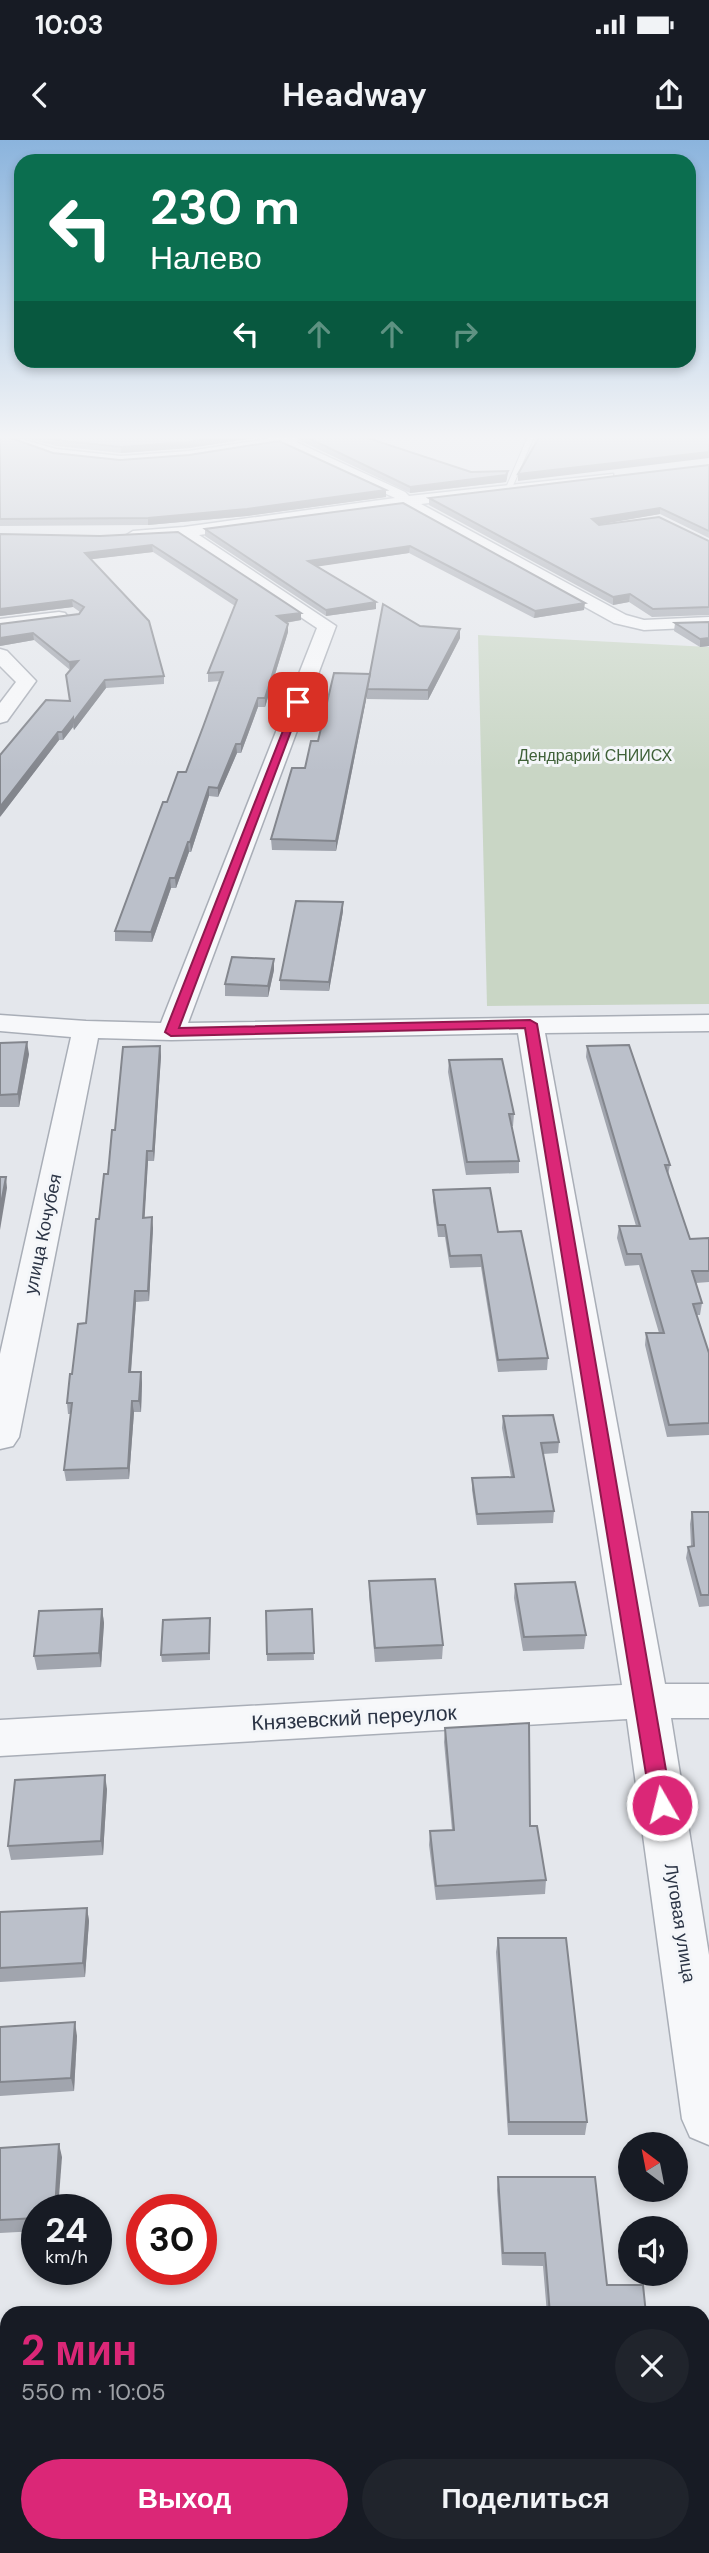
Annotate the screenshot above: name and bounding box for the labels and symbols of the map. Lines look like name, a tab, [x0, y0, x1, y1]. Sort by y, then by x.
pin	[268, 672, 328, 732]
park label: Дендрарий СНИИСХ	[518, 745, 672, 766]
street label: улица Кочубея	[18, 1171, 68, 1297]
street label: Князевский переулок	[251, 1699, 458, 1737]
position arrow	[625, 1768, 699, 1842]
street label: Луговая улица	[659, 1862, 701, 1985]
north arrow	[618, 2132, 688, 2202]
speed limit sign: 30	[126, 2194, 217, 2285]

